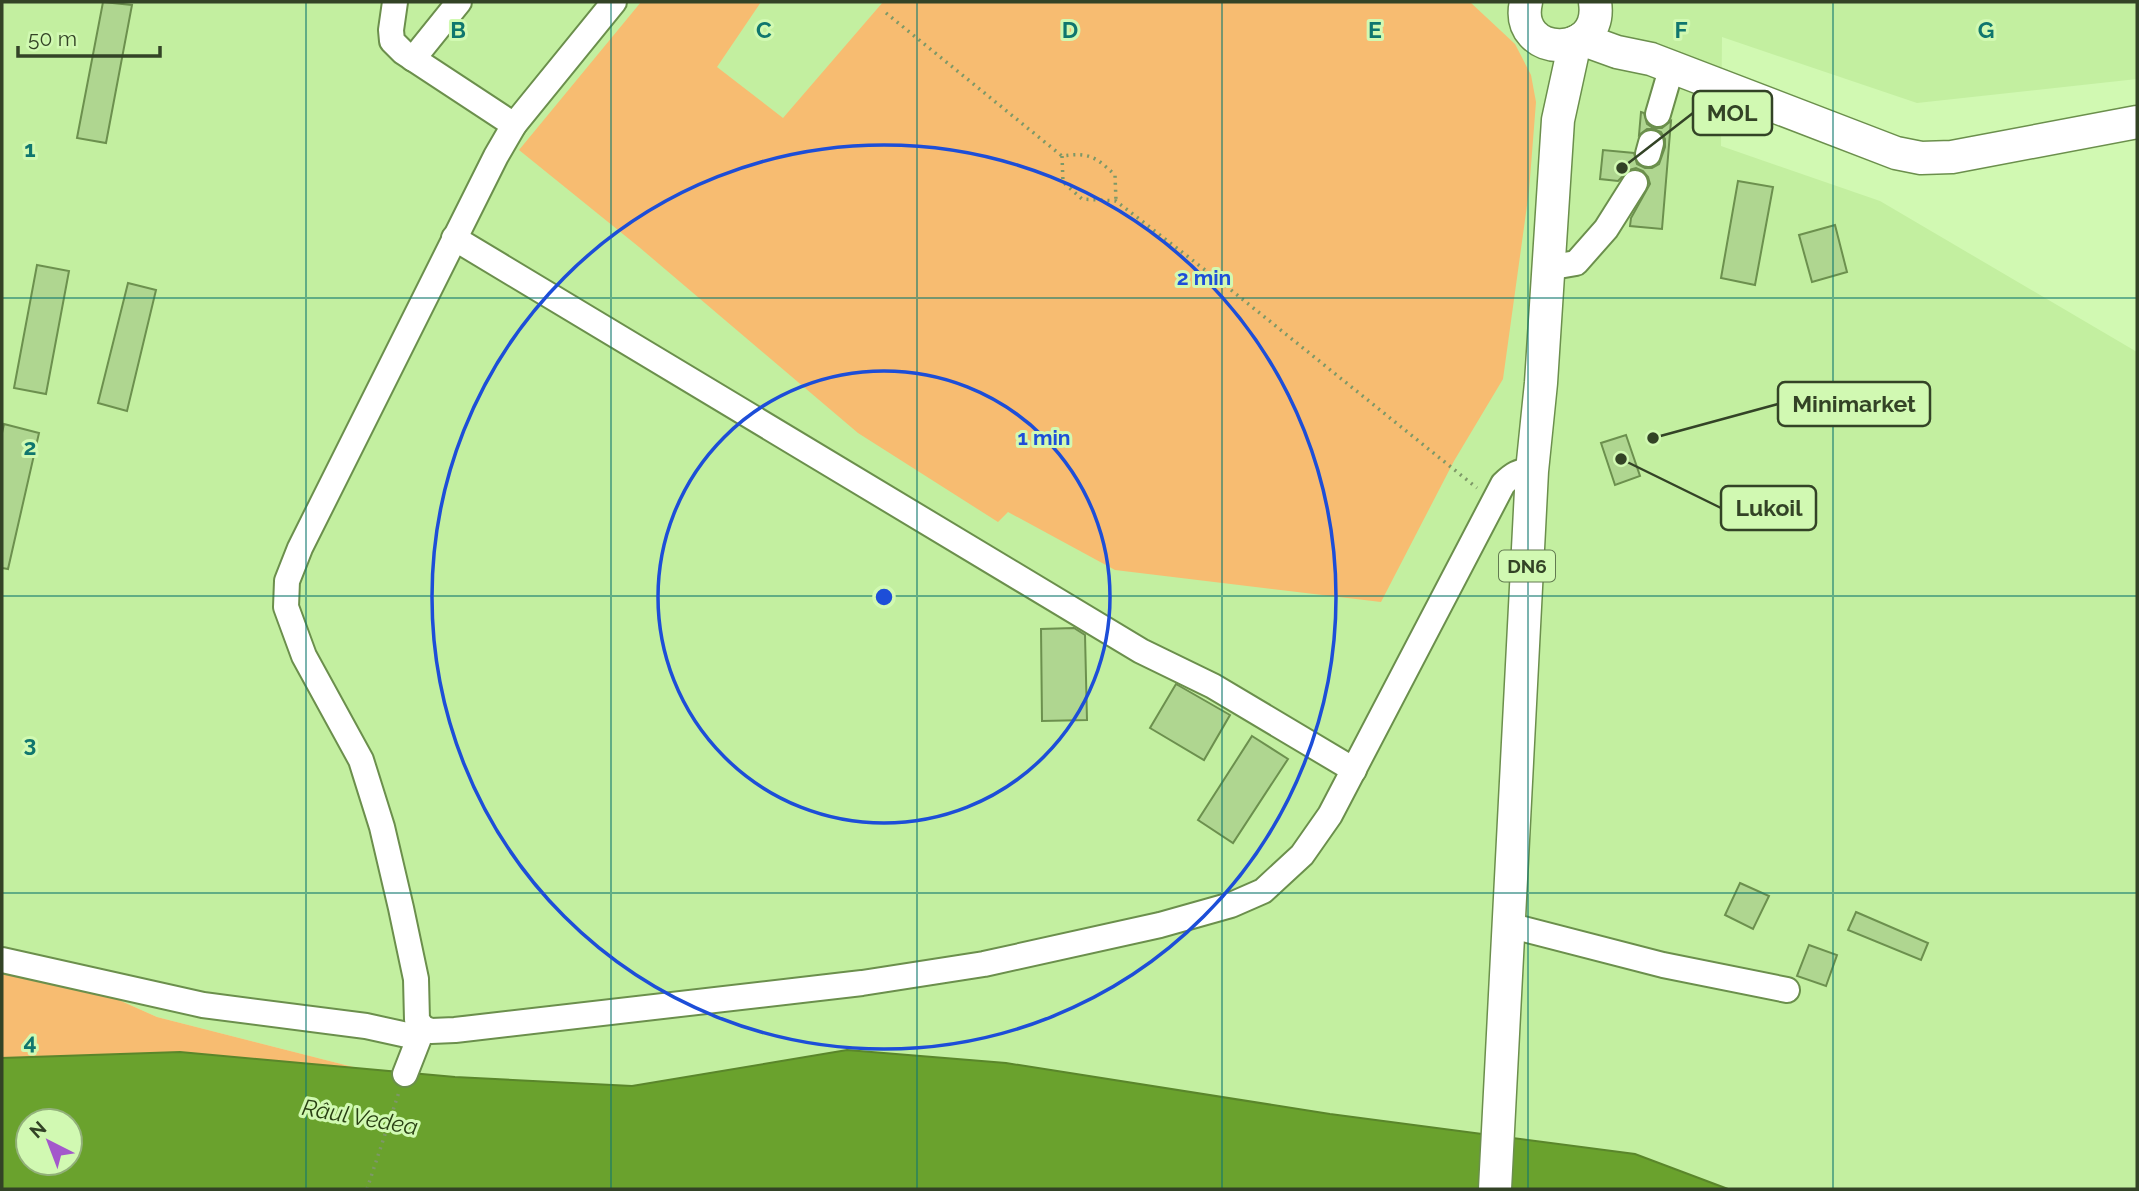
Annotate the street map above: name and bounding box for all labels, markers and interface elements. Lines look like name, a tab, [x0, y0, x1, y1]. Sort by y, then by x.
scale bar	[18, 14, 159, 58]
text: B	[450, 16, 466, 43]
text: C	[756, 16, 772, 43]
text: D	[1062, 16, 1078, 43]
text: E	[1368, 16, 1382, 43]
text: F	[1674, 16, 1688, 43]
text: G	[1978, 16, 1994, 43]
text: 50 m	[28, 26, 77, 51]
callout: MOL	[1693, 91, 1772, 135]
text: MOL	[1707, 99, 1758, 126]
text: 1	[24, 135, 36, 162]
text: 2 min	[1177, 265, 1231, 290]
callout: Minimarket	[1778, 382, 1930, 426]
text: Minimarket	[1792, 390, 1916, 417]
text: 1 min	[1017, 425, 1071, 450]
text: 2	[24, 433, 36, 460]
callout: Lukoil	[1721, 486, 1816, 530]
text: Lukoil	[1736, 494, 1803, 521]
road number: DN6	[1499, 551, 1555, 582]
centre of rings	[872, 585, 896, 609]
text: 3	[24, 730, 36, 757]
text: 4	[23, 1028, 37, 1055]
water label: Râul Vedea	[300, 1093, 420, 1140]
north arrow	[14, 1107, 84, 1177]
text: N	[25, 1116, 50, 1142]

